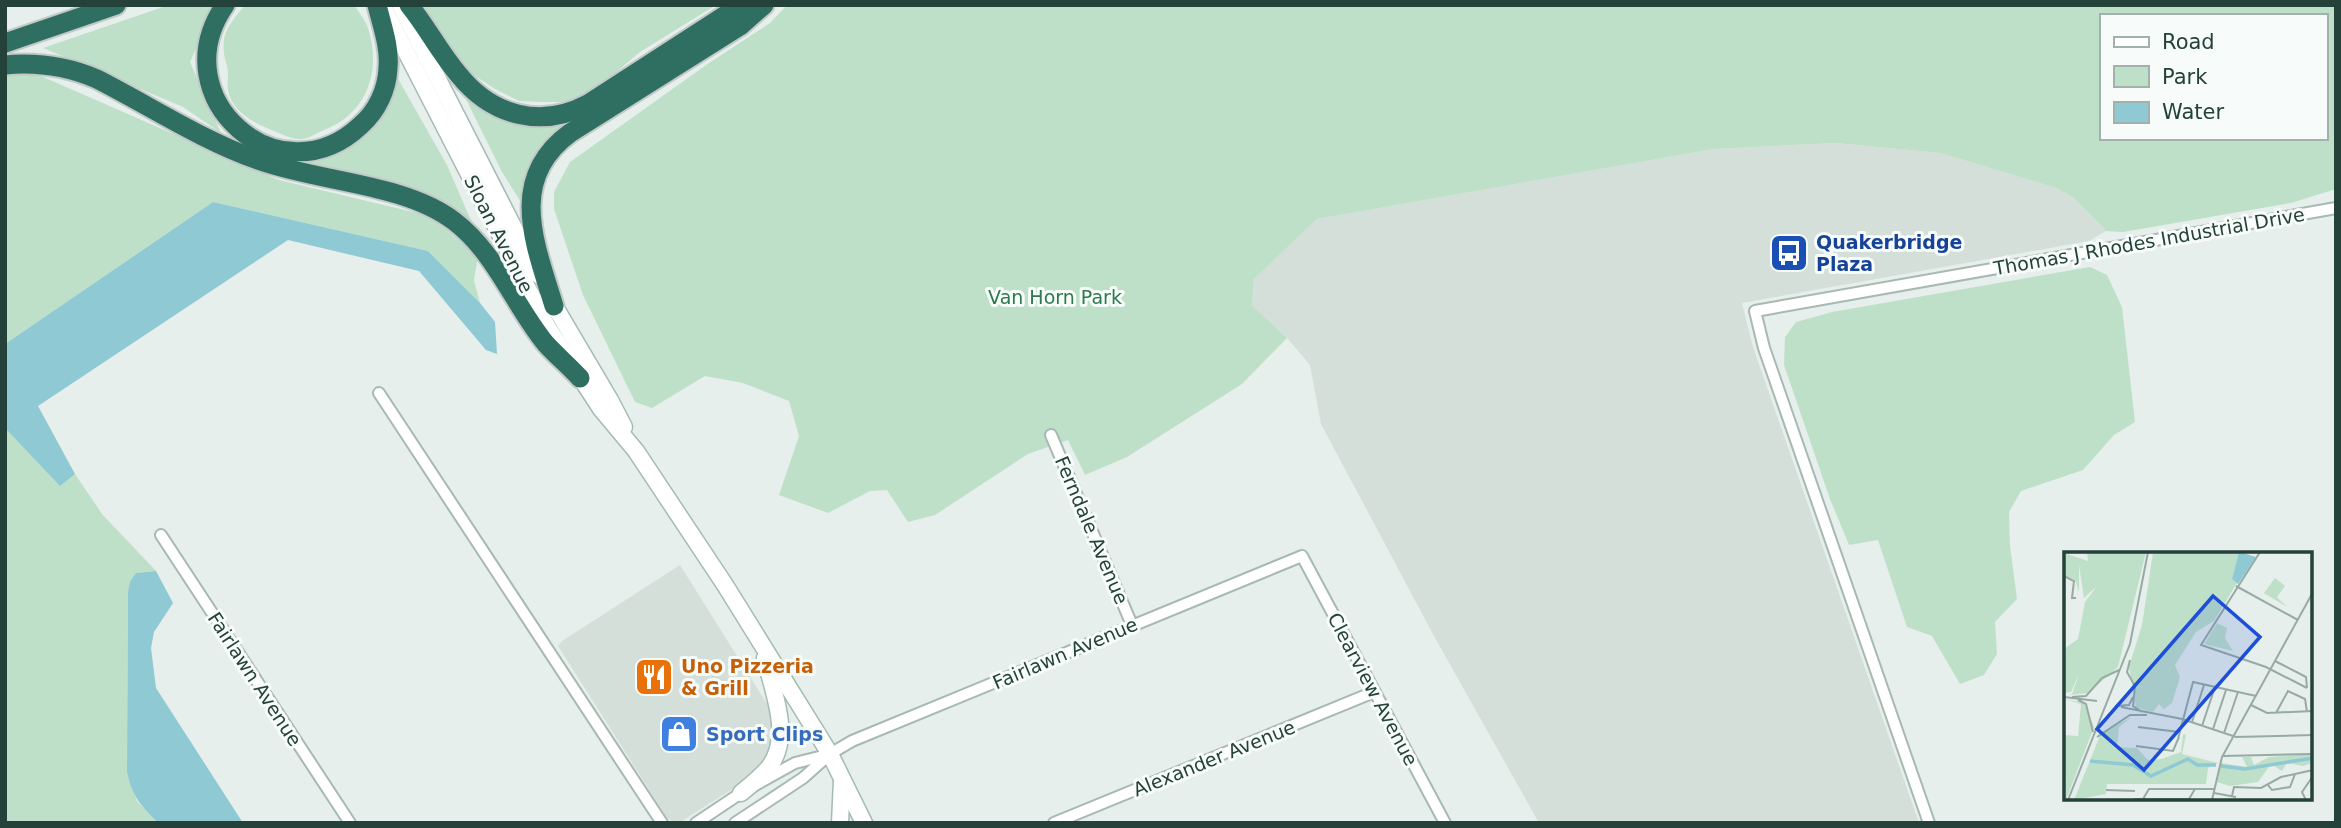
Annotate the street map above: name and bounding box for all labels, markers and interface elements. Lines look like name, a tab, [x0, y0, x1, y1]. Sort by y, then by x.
legend	[2100, 14, 2327, 140]
text: Road	[2162, 30, 2215, 54]
text: Park	[2162, 65, 2208, 89]
text: Water	[2162, 100, 2224, 124]
street label: Sloan Avenue	[460, 171, 538, 297]
street label: Thomas J Rhodes Industrial Drive	[1991, 203, 2306, 279]
place label: Quakerbridge Plaza	[1816, 231, 1962, 275]
bus stop icon: Quakerbridge Plaza	[1768, 232, 1810, 274]
park label: Van Horn Park	[988, 286, 1122, 308]
street label: Ferndale Avenue	[1051, 453, 1133, 607]
inset map	[2064, 552, 2313, 800]
street label: Fairlawn Avenue	[204, 608, 306, 750]
street label: Clearview Avenue	[1323, 609, 1423, 769]
street label: Fairlawn Avenue	[989, 613, 1141, 693]
place label: Uno Pizzeria & Grill	[681, 655, 814, 699]
restaurant icon: Uno Pizzeria & Grill	[633, 656, 675, 698]
shop icon: Sport Clips	[658, 713, 700, 755]
street label: Alexander Avenue	[1130, 715, 1298, 801]
place label: Sport Clips	[706, 723, 823, 745]

